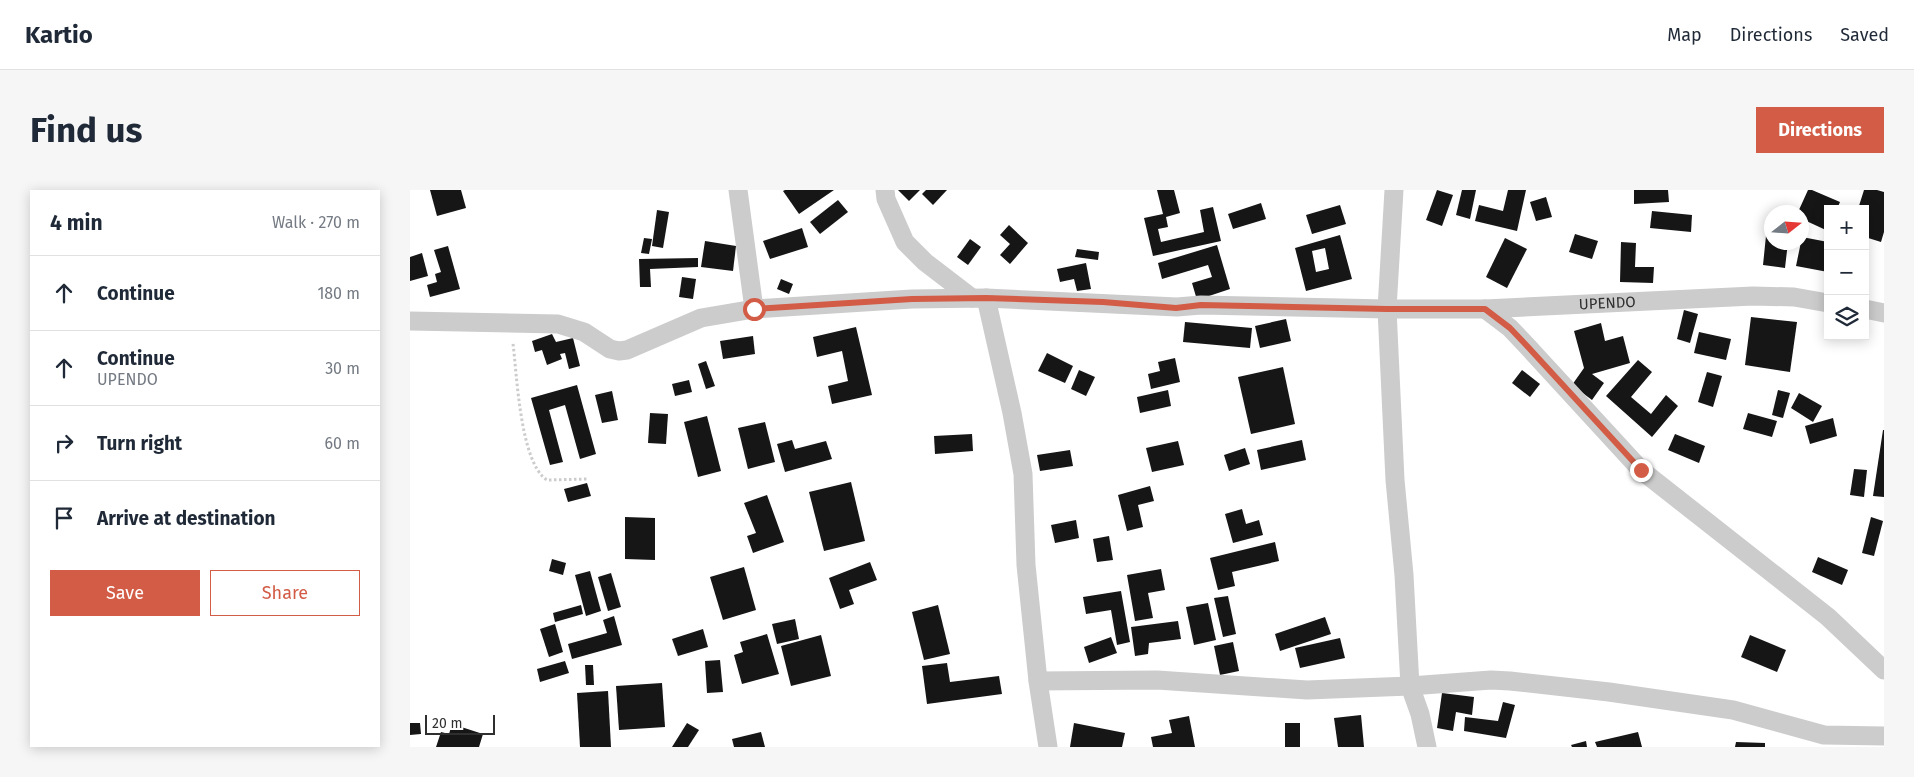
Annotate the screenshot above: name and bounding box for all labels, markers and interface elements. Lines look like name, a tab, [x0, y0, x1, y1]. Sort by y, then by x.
text: Kartio	[25, 21, 93, 49]
text: Map	[1667, 24, 1702, 46]
text: Directions	[1730, 24, 1812, 46]
text: Saved	[1840, 24, 1889, 46]
button: Directions	[1756, 107, 1884, 153]
text: Find us	[30, 109, 142, 151]
north arrow	[1764, 205, 1809, 250]
map controls	[1824, 205, 1869, 340]
button: +	[1824, 205, 1869, 250]
text: 4 min	[50, 210, 103, 236]
text: Walk · 270 m	[272, 213, 360, 232]
button: −	[1824, 250, 1869, 295]
icon: ahead	[50, 279, 78, 307]
text: Continue	[97, 282, 175, 305]
text: 180 m	[317, 284, 360, 303]
street label: UPENDO	[1578, 293, 1636, 313]
button: layers	[1824, 295, 1869, 340]
route start	[743, 298, 766, 321]
text: Continue	[97, 347, 175, 370]
icon: ahead	[50, 354, 78, 382]
text: 30 m	[325, 359, 360, 378]
text: UPENDO	[97, 370, 158, 389]
icon: right	[50, 429, 78, 457]
text: Turn right	[97, 432, 182, 455]
text: 60 m	[325, 434, 360, 453]
route end	[1630, 459, 1653, 482]
icon: arrive	[50, 504, 78, 532]
text: Arrive at destination	[97, 507, 276, 530]
button: Save	[50, 570, 200, 616]
button: Share	[210, 570, 360, 616]
scale bar	[425, 712, 495, 735]
text: 20 m	[432, 715, 462, 732]

